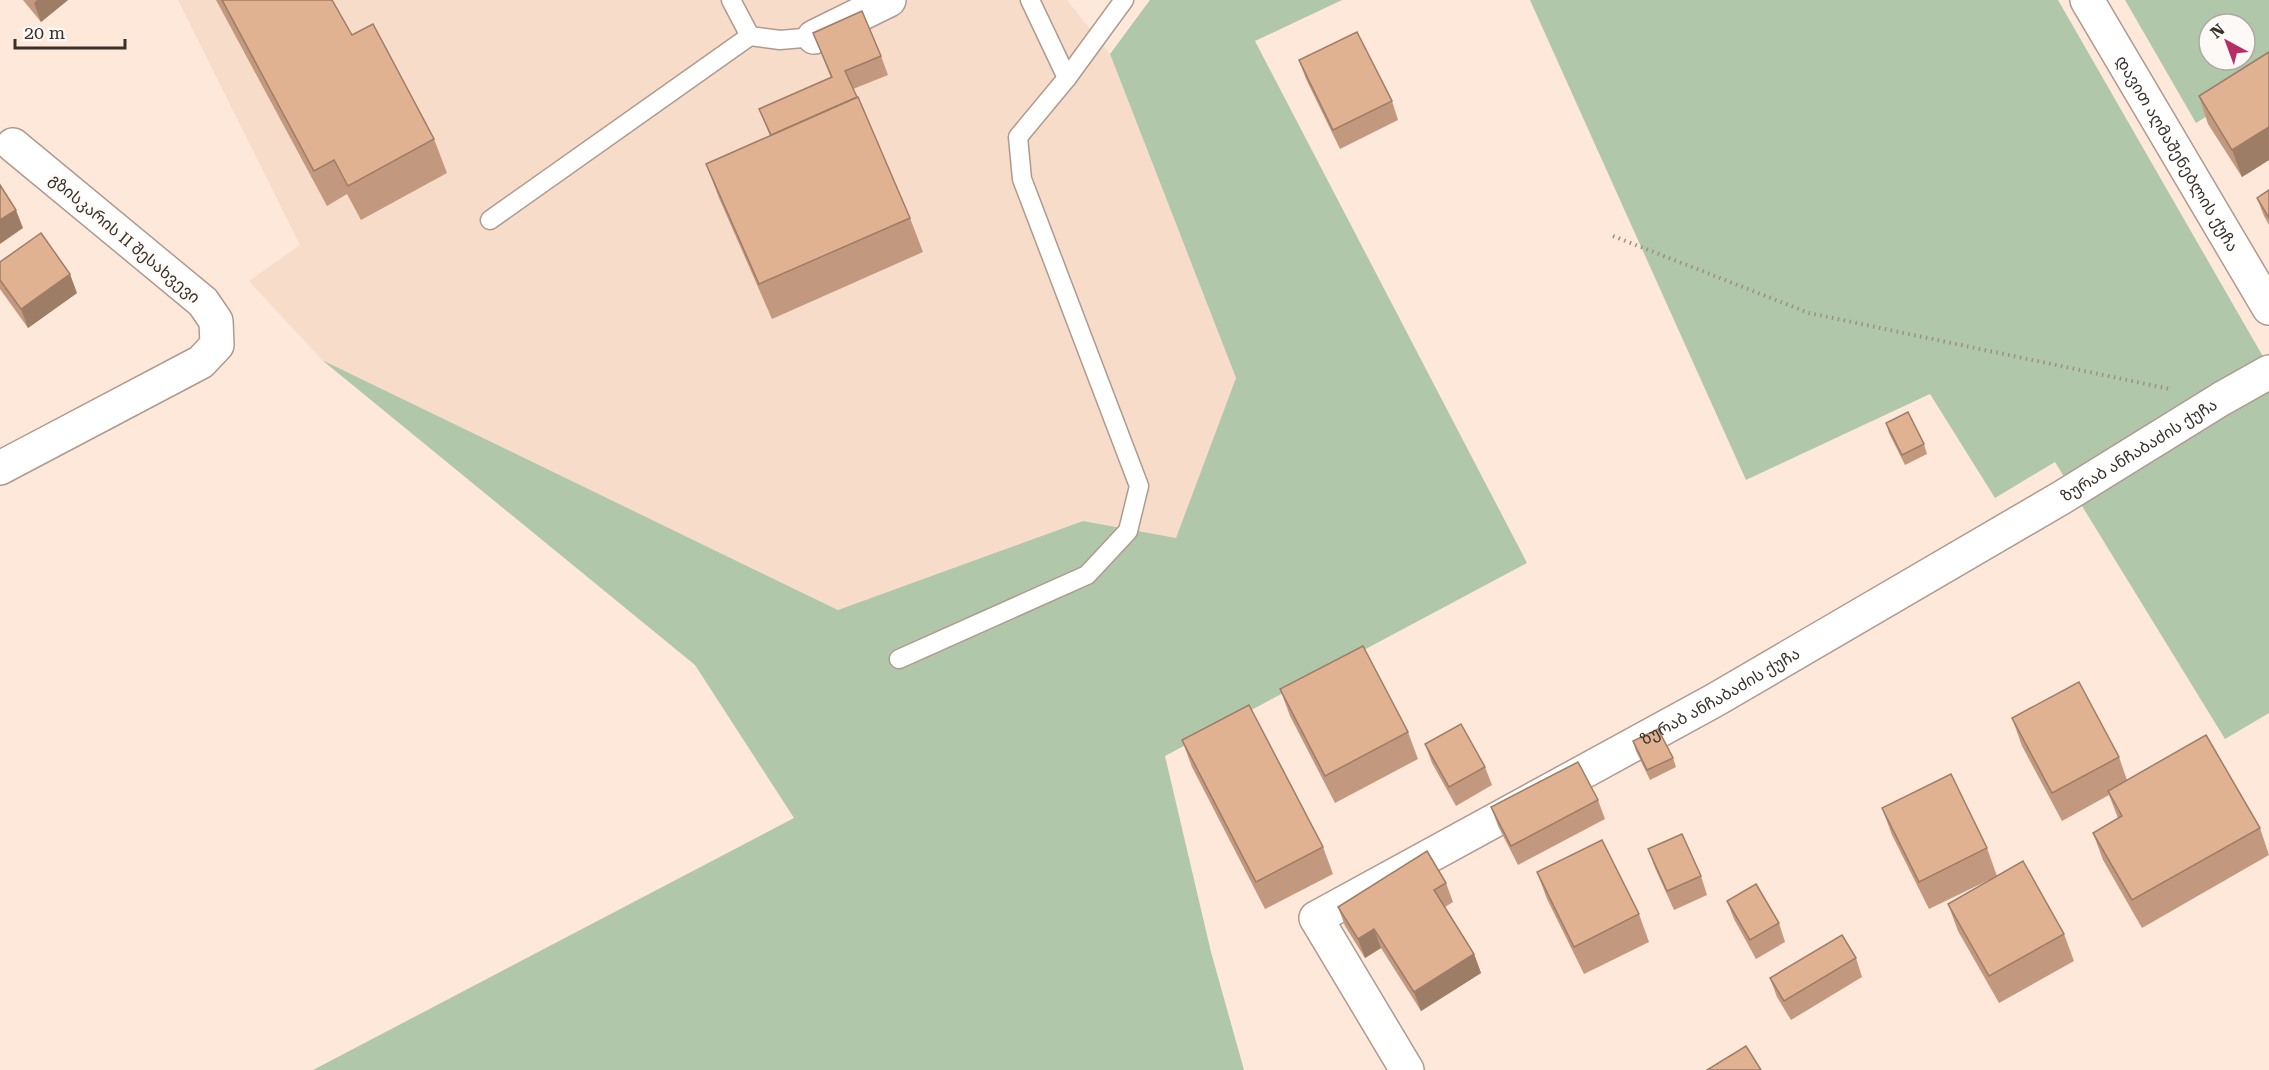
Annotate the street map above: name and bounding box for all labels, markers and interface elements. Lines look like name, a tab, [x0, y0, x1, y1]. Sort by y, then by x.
scale bar	[15, 12, 124, 50]
north arrow	[2197, 12, 2257, 72]
text: N	[2207, 20, 2228, 42]
text: 20 m	[24, 22, 65, 43]
street label: დავით აღმაშენებლის ქუჩა	[2111, 52, 2242, 255]
street label: გზისკარის II შესახვევი	[46, 170, 204, 307]
street label: ზურაბ ანჩაბაძის ქუჩა	[2057, 395, 2221, 506]
street label: ზურაბ ანჩაბაძის ქუჩა	[1637, 644, 1803, 749]

